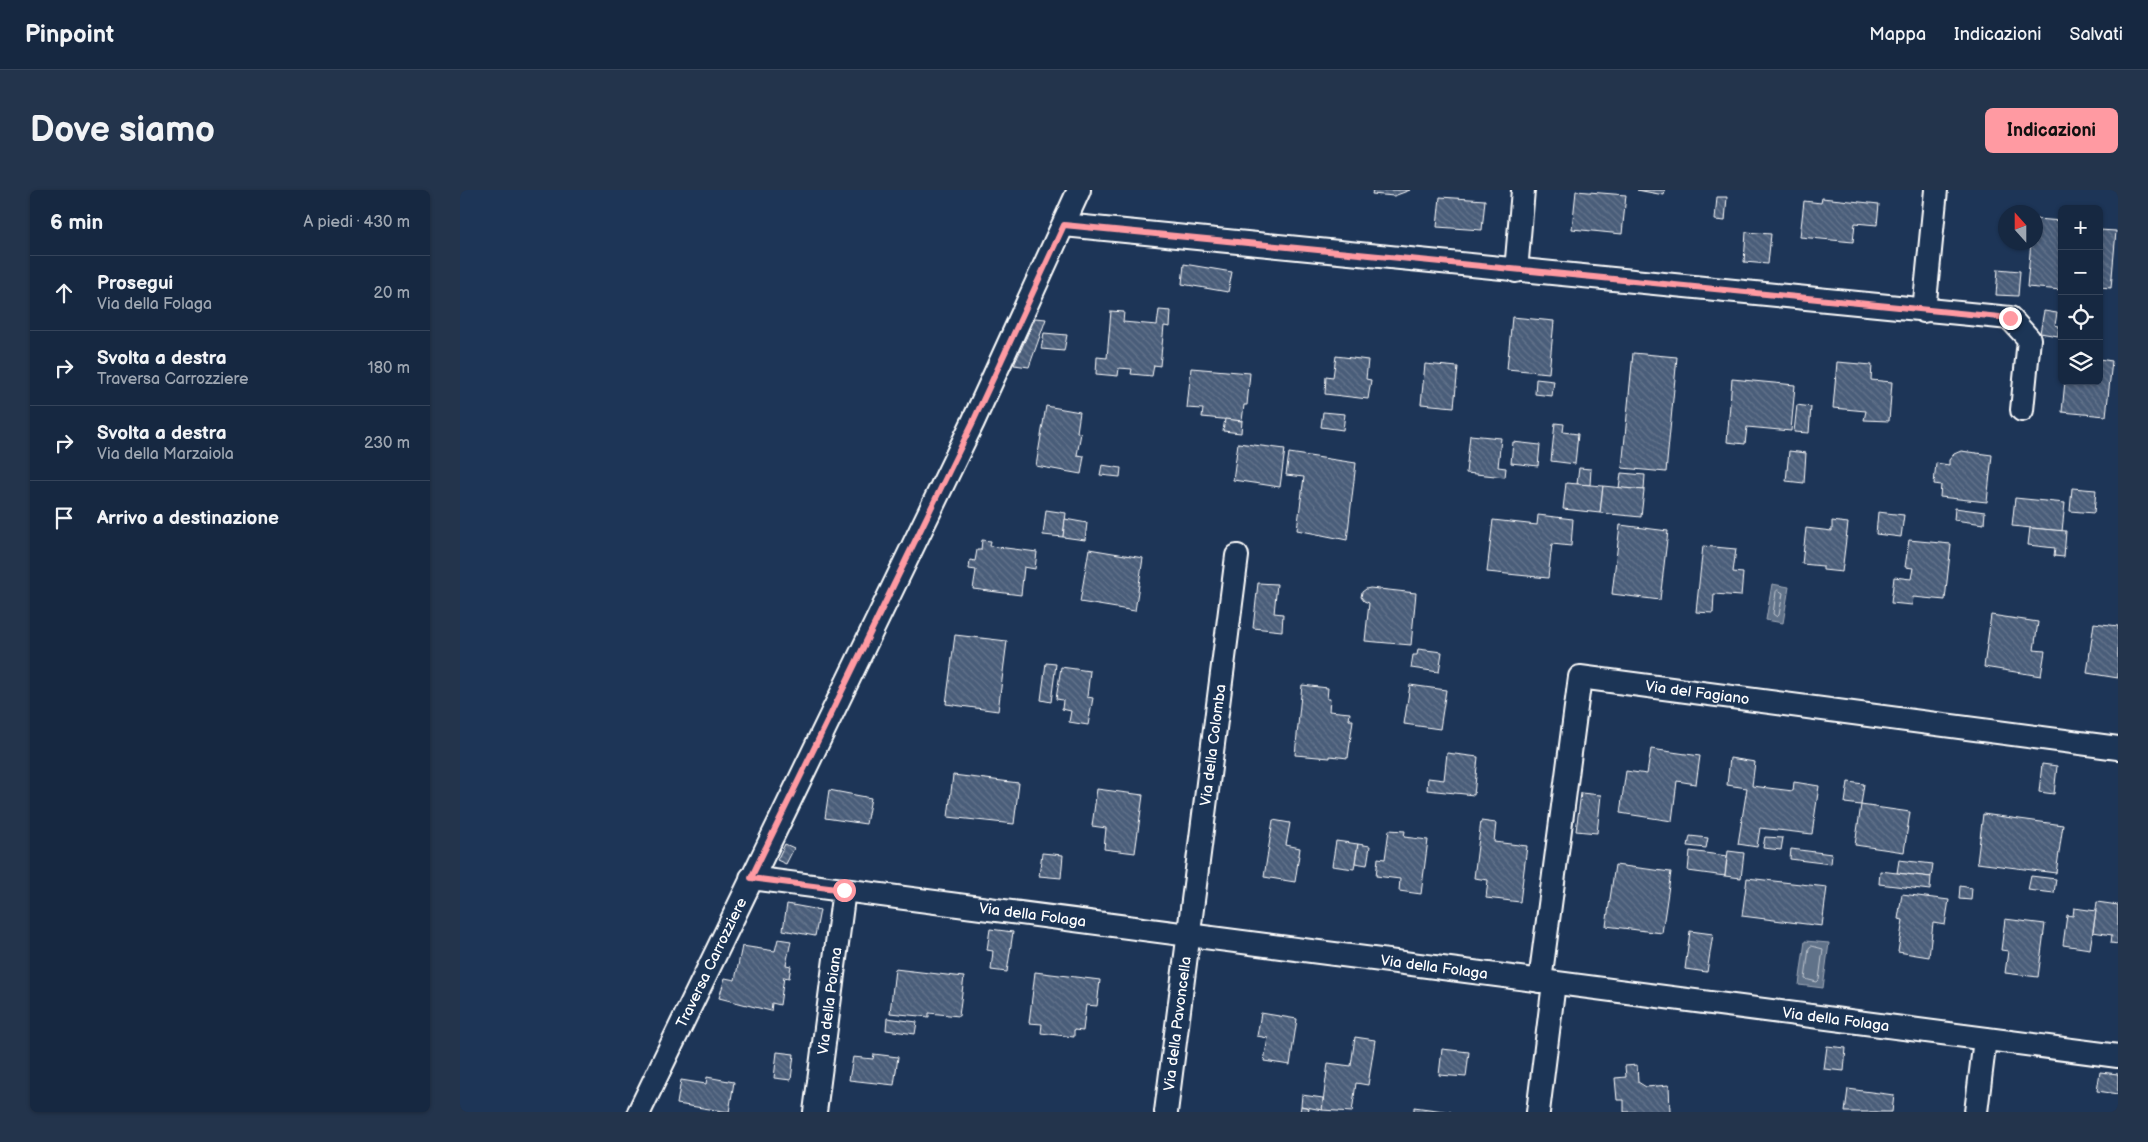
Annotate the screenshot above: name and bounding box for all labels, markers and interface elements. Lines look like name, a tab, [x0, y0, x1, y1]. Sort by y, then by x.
text: Pinpoint	[25, 20, 114, 49]
text: Mappa	[1869, 24, 1926, 45]
text: Indicazioni	[1954, 24, 2042, 45]
text: Salvati	[2070, 24, 2123, 45]
button: Indicazioni	[1985, 108, 2118, 153]
text: Dove siamo	[30, 109, 215, 152]
north arrow	[1998, 205, 2043, 250]
map controls	[2058, 205, 2103, 385]
button: +	[2058, 205, 2103, 250]
text: 6 min	[50, 210, 103, 235]
text: A piedi · 430 m	[303, 213, 410, 232]
button: −	[2058, 250, 2103, 295]
text: Prosegui	[97, 272, 173, 295]
icon: ahead	[50, 279, 78, 307]
text: 20 m	[374, 284, 410, 303]
text: Via della Folaga	[97, 295, 212, 314]
button: locate	[2058, 295, 2103, 340]
route end	[1999, 307, 2022, 330]
button: layers	[2058, 340, 2103, 385]
text: Svolta a destra	[97, 347, 227, 370]
icon: right	[50, 354, 78, 382]
text: 180 m	[368, 359, 410, 378]
text: Traversa Carrozziere	[97, 370, 249, 389]
text: Svolta a destra	[97, 422, 227, 445]
icon: right	[50, 429, 78, 457]
text: 230 m	[364, 434, 410, 453]
text: Via della Marzaiola	[97, 445, 234, 464]
icon: arrive	[50, 504, 78, 532]
text: Arrivo a destinazione	[97, 507, 279, 530]
street label: Via del Fagiano	[1644, 676, 1751, 709]
street label: Via della Colomba	[1196, 683, 1230, 807]
route start	[833, 879, 856, 902]
street label: Traversa Carrozziere	[672, 894, 751, 1031]
street label: Via della Folaga	[978, 898, 1087, 931]
street label: Via della Poiana	[813, 946, 846, 1056]
street label: Via della Folaga	[1379, 951, 1489, 983]
street label: Via della Pavoncella	[1159, 955, 1195, 1092]
street label: Via della Folaga	[1781, 1003, 1891, 1036]

